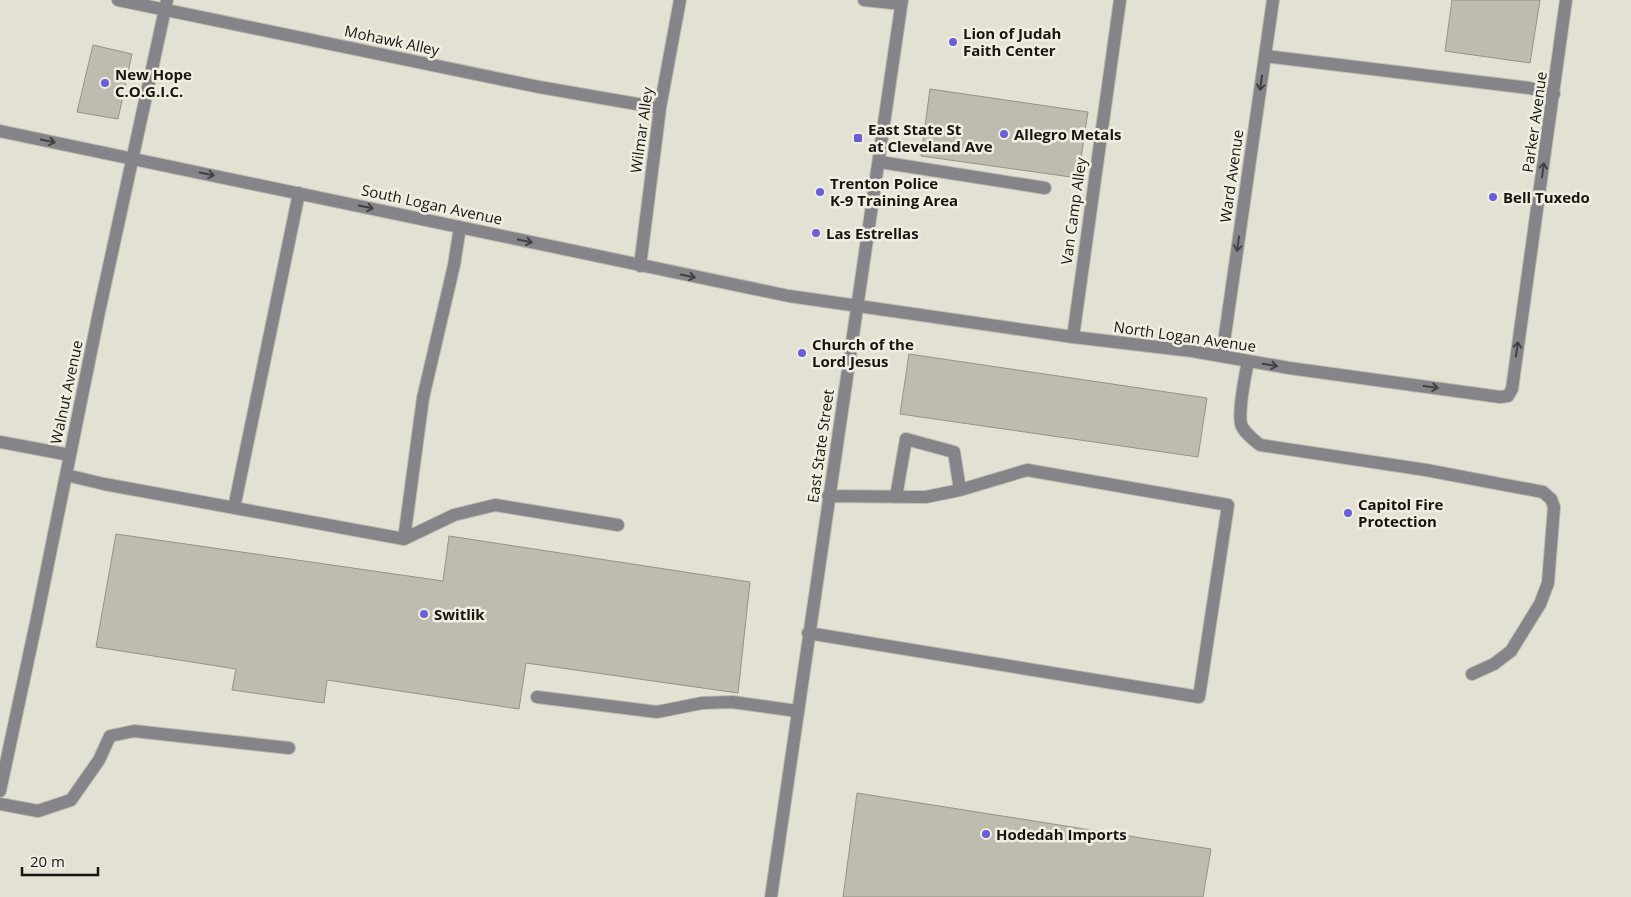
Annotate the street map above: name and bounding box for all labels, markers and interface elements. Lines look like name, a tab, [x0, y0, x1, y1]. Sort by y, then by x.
street label: Mohawk Alley	[343, 20, 442, 60]
place label: Lion of Judah Faith Center	[963, 23, 1061, 60]
marker: Lion of Judah Faith Center	[947, 36, 959, 48]
place label: New Hope C.O.G.I.C.	[115, 64, 192, 101]
street label: Parker Avenue	[1517, 70, 1551, 174]
one-way arrow	[1256, 75, 1266, 91]
marker: New Hope C.O.G.I.C.	[99, 77, 111, 89]
street label: Wilmar Alley	[625, 85, 657, 174]
place label: East State St at Cleveland Ave	[868, 119, 993, 156]
place label: Allegro Metals	[1014, 124, 1121, 144]
marker: Allegro Metals	[998, 128, 1010, 140]
street label: Ward Avenue	[1215, 128, 1247, 224]
marker: East State St at Cleveland Ave	[852, 132, 864, 144]
one-way arrow	[39, 137, 55, 146]
street label: Van Camp Alley	[1056, 156, 1090, 266]
one-way arrow	[1538, 163, 1548, 179]
one-way arrow	[198, 169, 214, 179]
place label: Trenton Police K-9 Training Area	[830, 173, 958, 210]
street label: South Logan Avenue	[360, 179, 504, 229]
marker: Trenton Police K-9 Training Area	[814, 186, 826, 198]
place label: Bell Tuxedo	[1503, 187, 1590, 207]
marker: Bell Tuxedo	[1487, 191, 1499, 203]
one-way arrow	[357, 203, 373, 212]
place label: Las Estrellas	[826, 223, 919, 243]
marker: Las Estrellas	[810, 227, 822, 239]
one-way arrow	[1233, 235, 1243, 251]
one-way arrow	[516, 237, 532, 246]
one-way arrow	[680, 271, 696, 281]
street label: North Logan Avenue	[1113, 316, 1257, 356]
place label: Church of the Lord Jesus	[812, 334, 914, 371]
street label: Walnut Avenue	[45, 338, 87, 446]
one-way arrow	[1513, 341, 1523, 357]
marker: Church of the Lord Jesus	[796, 347, 808, 359]
one-way arrow	[1261, 360, 1277, 370]
one-way arrow	[1422, 383, 1438, 393]
street label: East State Street	[802, 388, 838, 504]
place label: Capitol Fire Protection	[1358, 494, 1444, 531]
marker: Capitol Fire Protection	[1342, 507, 1354, 519]
place label: Switlik	[434, 604, 485, 624]
marker: Switlik	[418, 608, 430, 620]
place label: Hodedah Imports	[996, 824, 1127, 844]
marker: Hodedah Imports	[980, 828, 992, 840]
scale bar	[22, 844, 99, 876]
text: 20 m	[30, 851, 65, 871]

